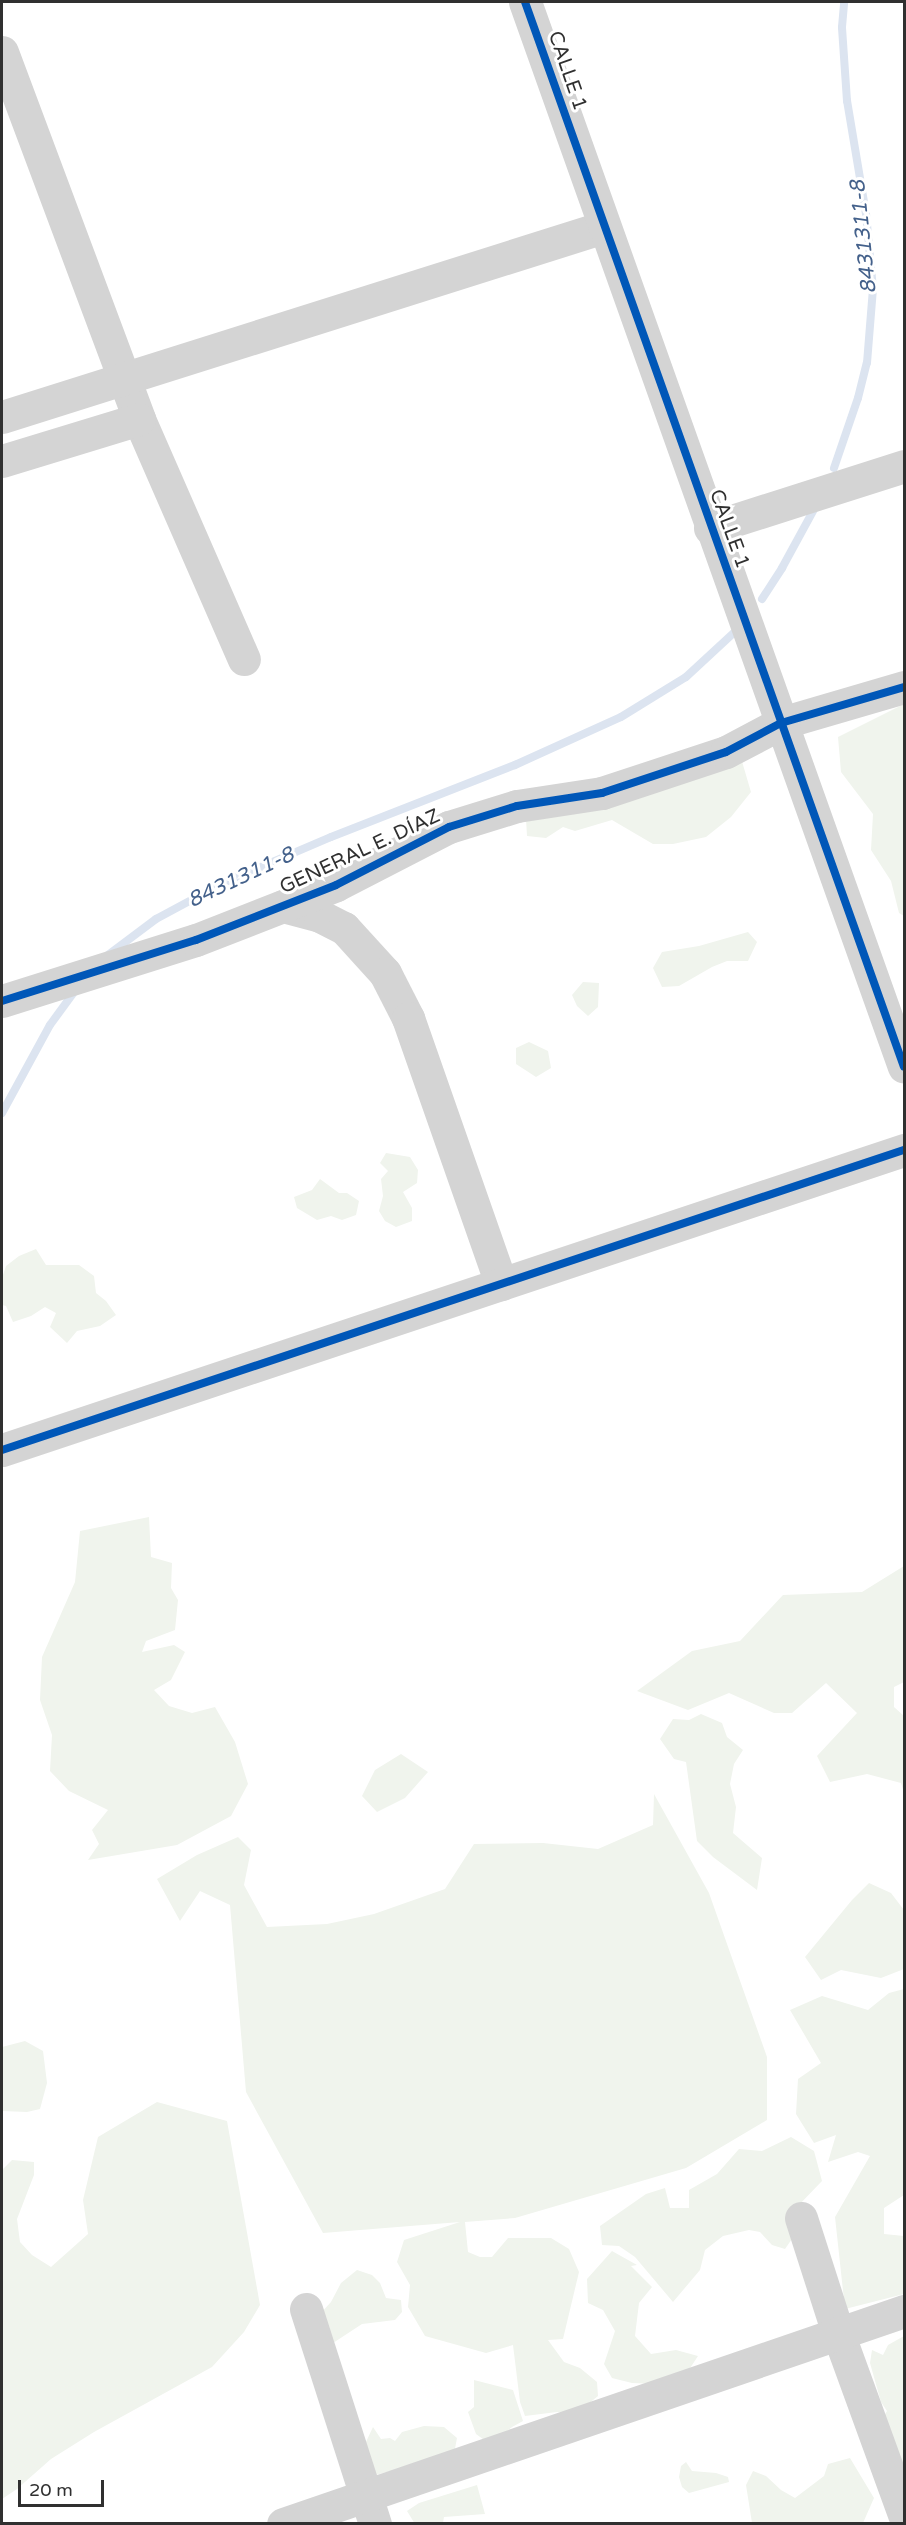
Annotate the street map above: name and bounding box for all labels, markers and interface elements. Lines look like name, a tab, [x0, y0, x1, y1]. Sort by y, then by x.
street label: CALLE 1	[542, 28, 592, 114]
water label: 8431311-8	[846, 179, 882, 295]
street label: CALLE 1	[704, 486, 754, 572]
street label: GENERAL E. DÍAZ	[276, 804, 444, 900]
water label: 8431311-8	[184, 842, 298, 914]
scale bar	[21, 2468, 106, 2506]
text: 20 m	[29, 2479, 73, 2501]

